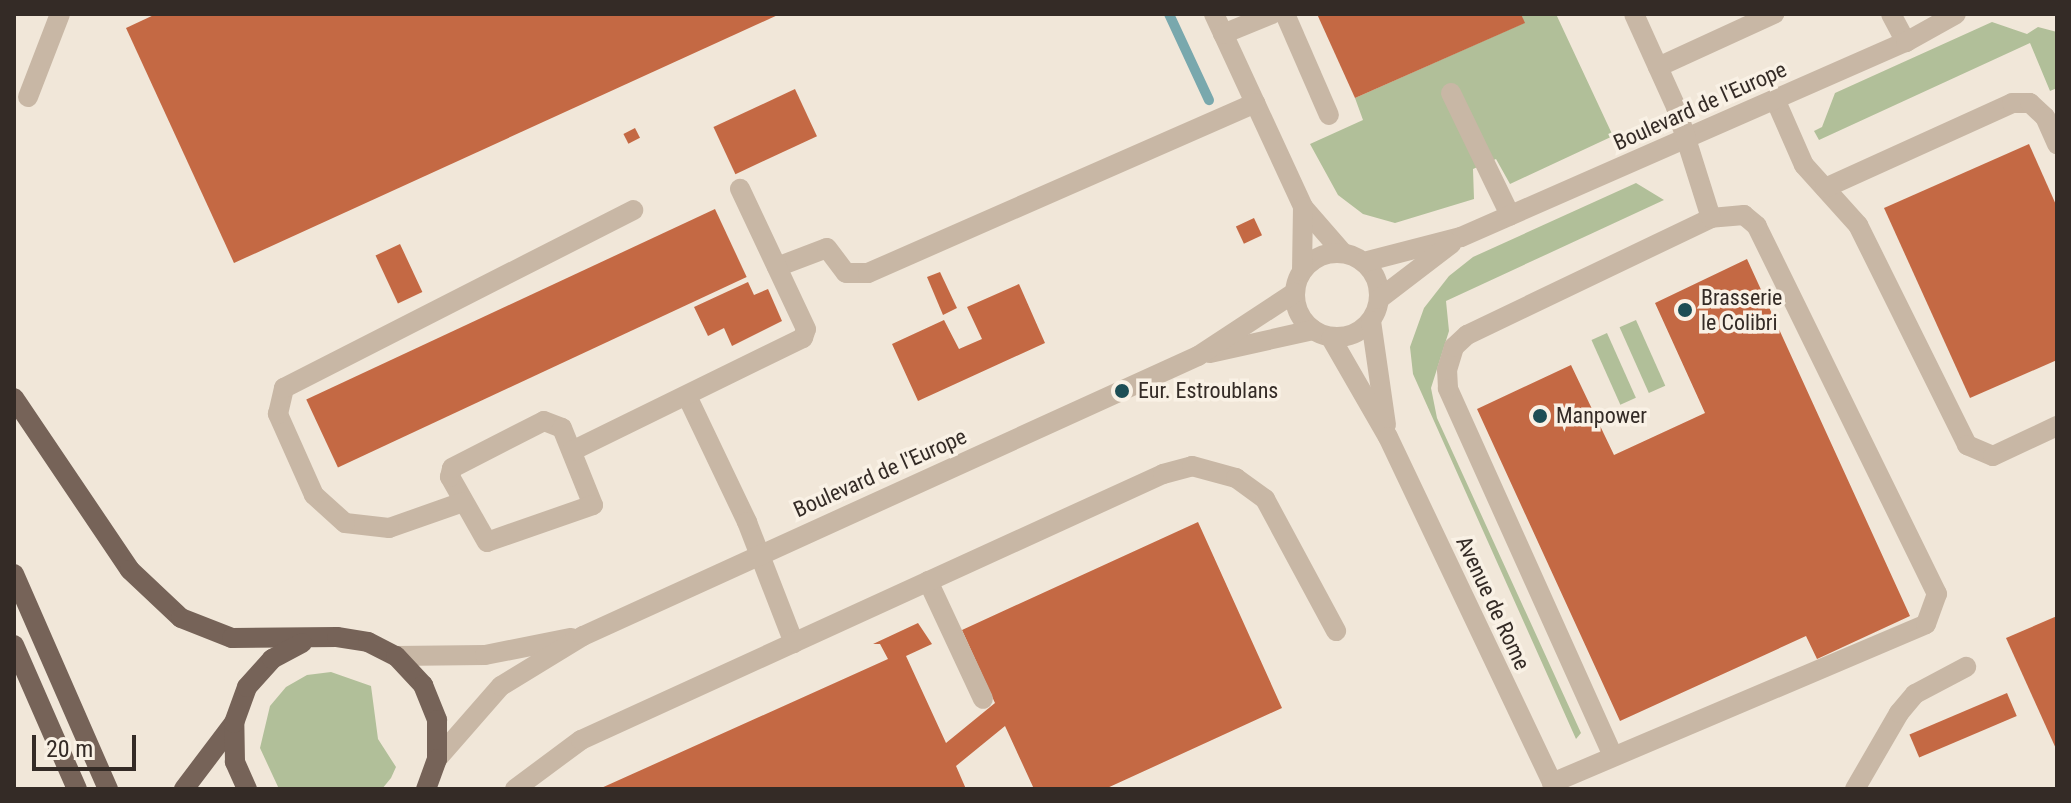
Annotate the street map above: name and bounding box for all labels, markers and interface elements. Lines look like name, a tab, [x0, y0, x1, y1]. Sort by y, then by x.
street label: Boulevard de l'Europe	[1609, 56, 1791, 156]
place label: Brasserie le Colibri	[1701, 284, 1782, 336]
marker: Brasserie le Colibri	[1676, 301, 1694, 319]
place label: Eur. Estroublans	[1138, 378, 1278, 404]
marker: Eur. Estroublans	[1113, 382, 1131, 400]
place label: Manpower	[1556, 403, 1647, 429]
marker: Manpower	[1531, 407, 1549, 425]
street label: Boulevard de l'Europe	[789, 423, 971, 523]
street label: Avenue de Rome	[1451, 532, 1535, 674]
scale bar	[36, 719, 140, 769]
text: 20 m	[46, 735, 93, 763]

